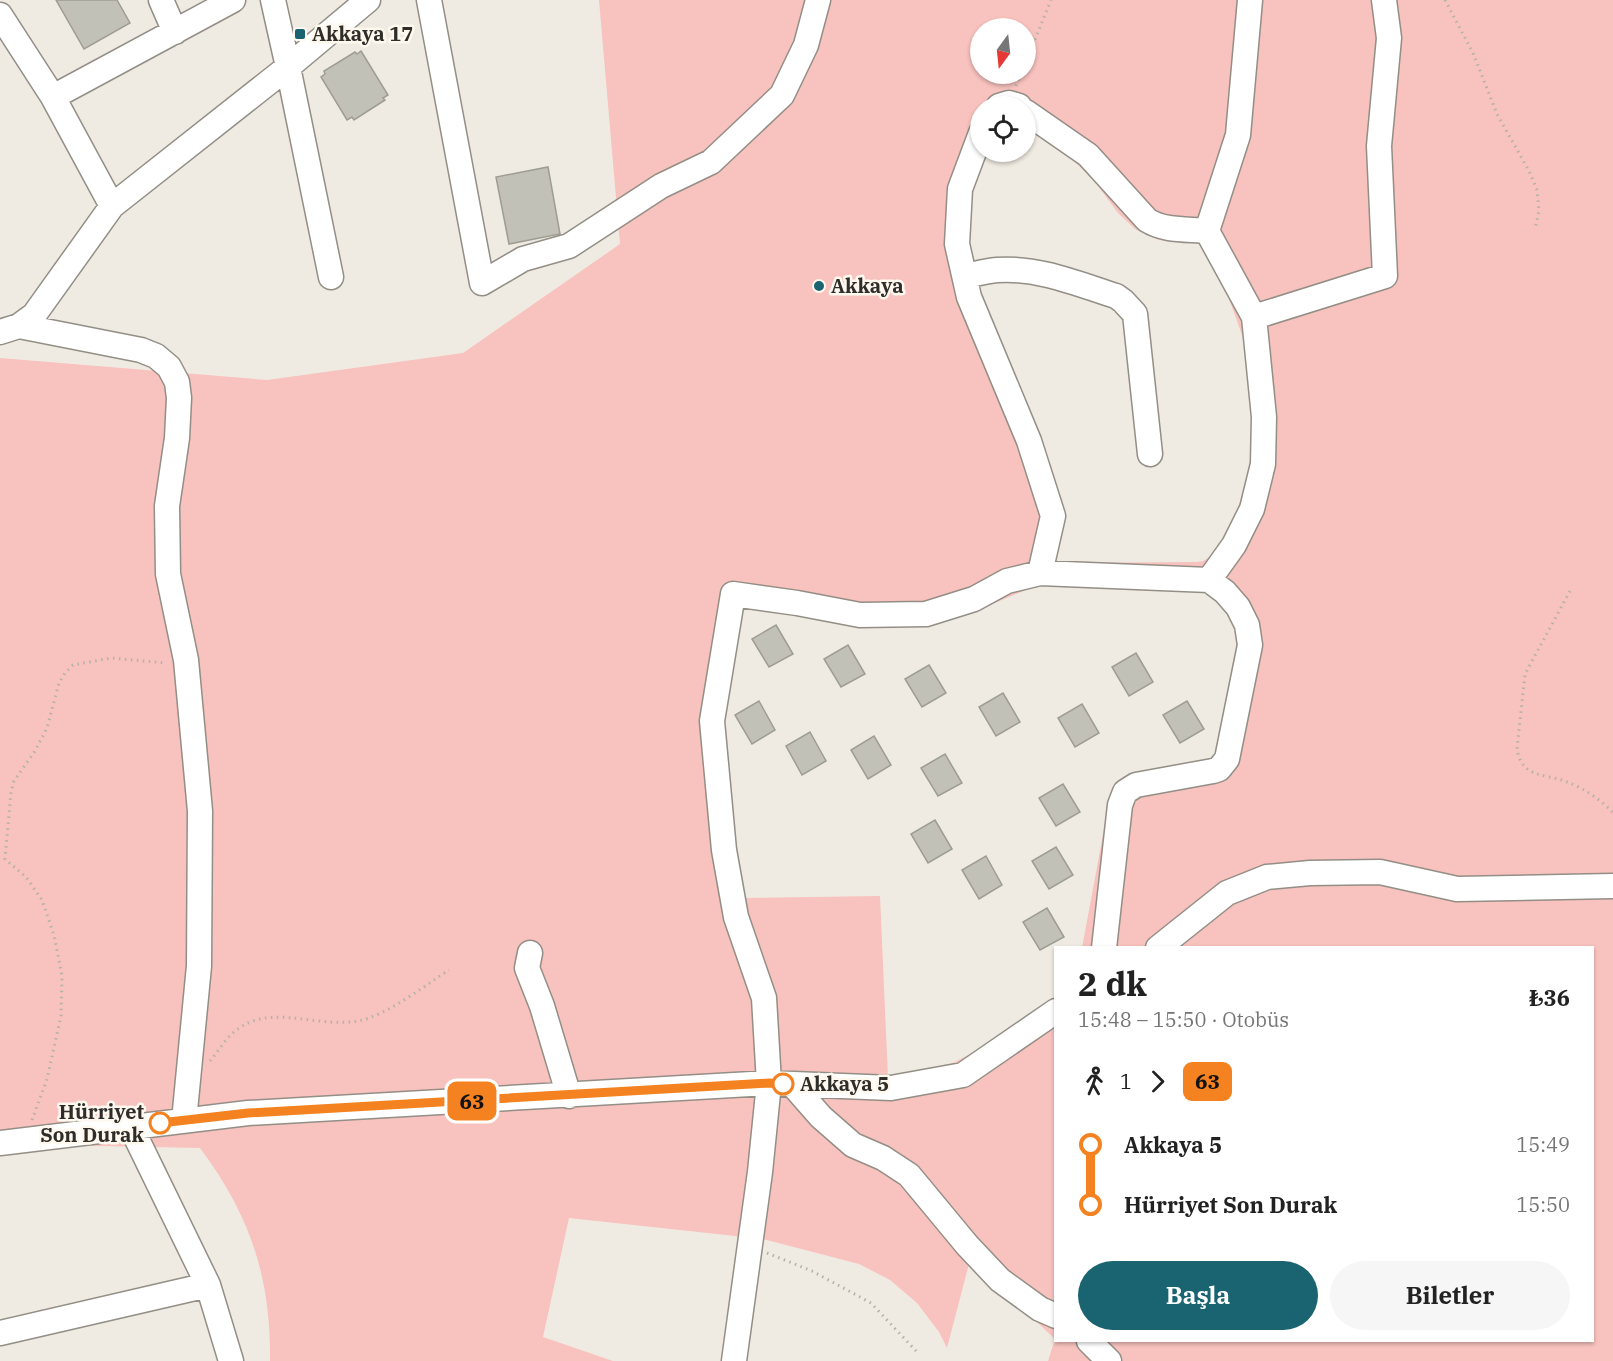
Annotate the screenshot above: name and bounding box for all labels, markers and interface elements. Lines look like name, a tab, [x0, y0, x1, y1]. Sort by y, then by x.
north arrow	[970, 18, 1036, 84]
map controls	[970, 18, 1036, 162]
place label: Akkaya 17	[312, 20, 413, 47]
marker: Akkaya 17	[293, 27, 307, 41]
button: locate	[970, 96, 1036, 162]
place label: Akkaya	[831, 272, 904, 299]
marker: Akkaya	[812, 279, 826, 293]
text: 2 dk	[1078, 962, 1147, 1005]
text: ₺36	[1529, 983, 1570, 1012]
text: 15:48 – 15:50 · Otobüs	[1078, 1006, 1289, 1033]
icon: walk	[1078, 1065, 1111, 1098]
icon: forward	[1141, 1065, 1174, 1098]
text: 63	[1195, 1067, 1220, 1095]
text: 1	[1120, 1068, 1132, 1095]
place label: Akkaya 5	[800, 1070, 889, 1097]
marker: Akkaya 5	[772, 1073, 794, 1095]
line badge: 63	[445, 1082, 499, 1120]
text: 63	[459, 1087, 485, 1115]
place label: Hürriyet Son Durak	[40, 1098, 145, 1148]
marker: Hürriyet Son Durak	[149, 1112, 171, 1134]
text: Akkaya 5	[1124, 1130, 1222, 1159]
text: 15:49	[1516, 1131, 1570, 1158]
text: Hürriyet Son Durak	[1124, 1190, 1337, 1219]
text: 15:50	[1516, 1191, 1570, 1218]
button: Başla	[1078, 1261, 1318, 1330]
button: Biletler	[1330, 1261, 1570, 1330]

